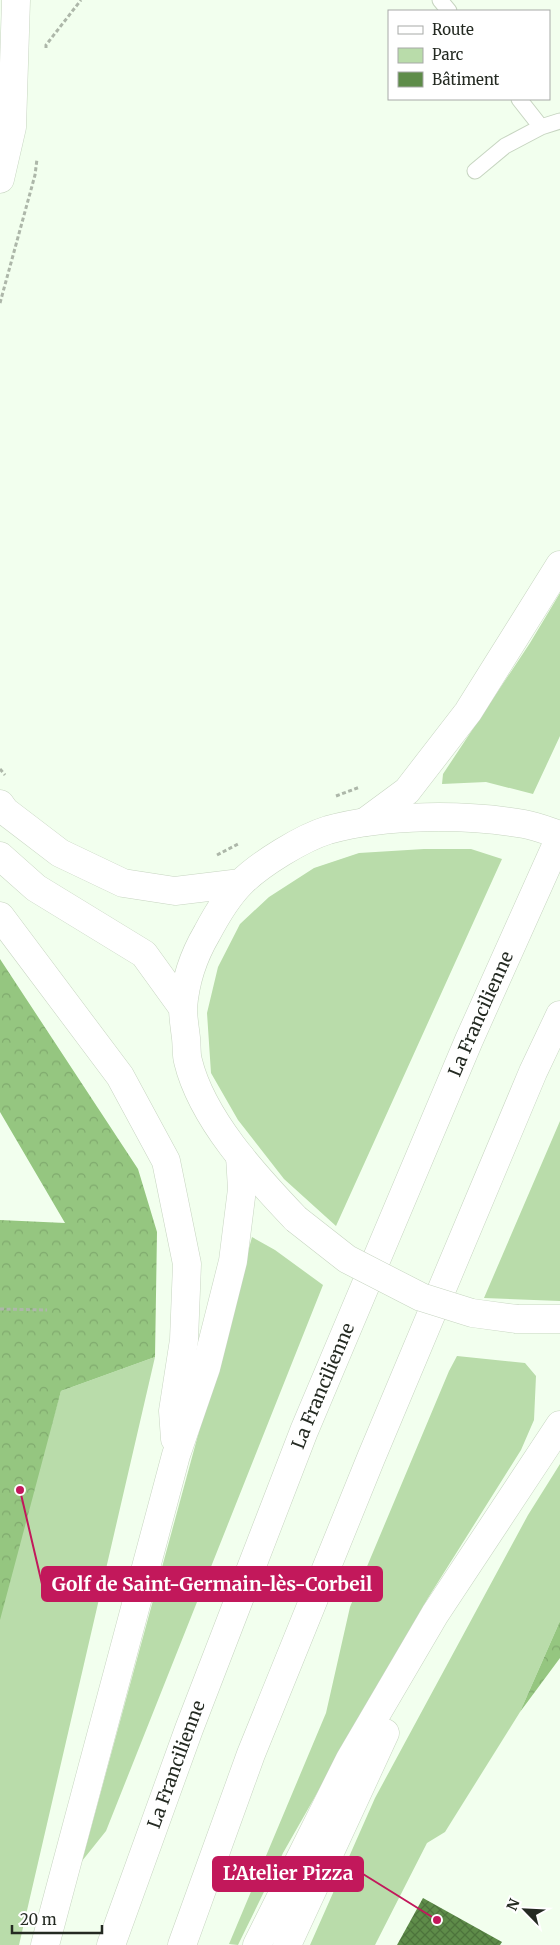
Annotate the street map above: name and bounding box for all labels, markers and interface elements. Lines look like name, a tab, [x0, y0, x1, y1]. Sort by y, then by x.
legend	[388, 10, 550, 100]
text: Route	[432, 20, 474, 39]
text: Parc	[432, 45, 464, 64]
text: Bâtiment	[432, 70, 500, 89]
street label: La Francilienne	[443, 948, 518, 1080]
street label: La Francilienne	[286, 1319, 359, 1452]
callout: Golf de Saint-Germain-lès-Corbeil	[42, 1567, 382, 1601]
text: Golf de Saint-Germain-lès-Corbeil	[52, 1572, 372, 1596]
street label: La Francilienne	[142, 1697, 210, 1831]
callout: L’Atelier Pizza	[213, 1857, 363, 1891]
text: L’Atelier Pizza	[223, 1861, 354, 1885]
north arrow	[500, 1885, 550, 1935]
text: N	[503, 1896, 524, 1913]
scale bar	[12, 1902, 102, 1934]
text: 20 m	[20, 1910, 57, 1929]

